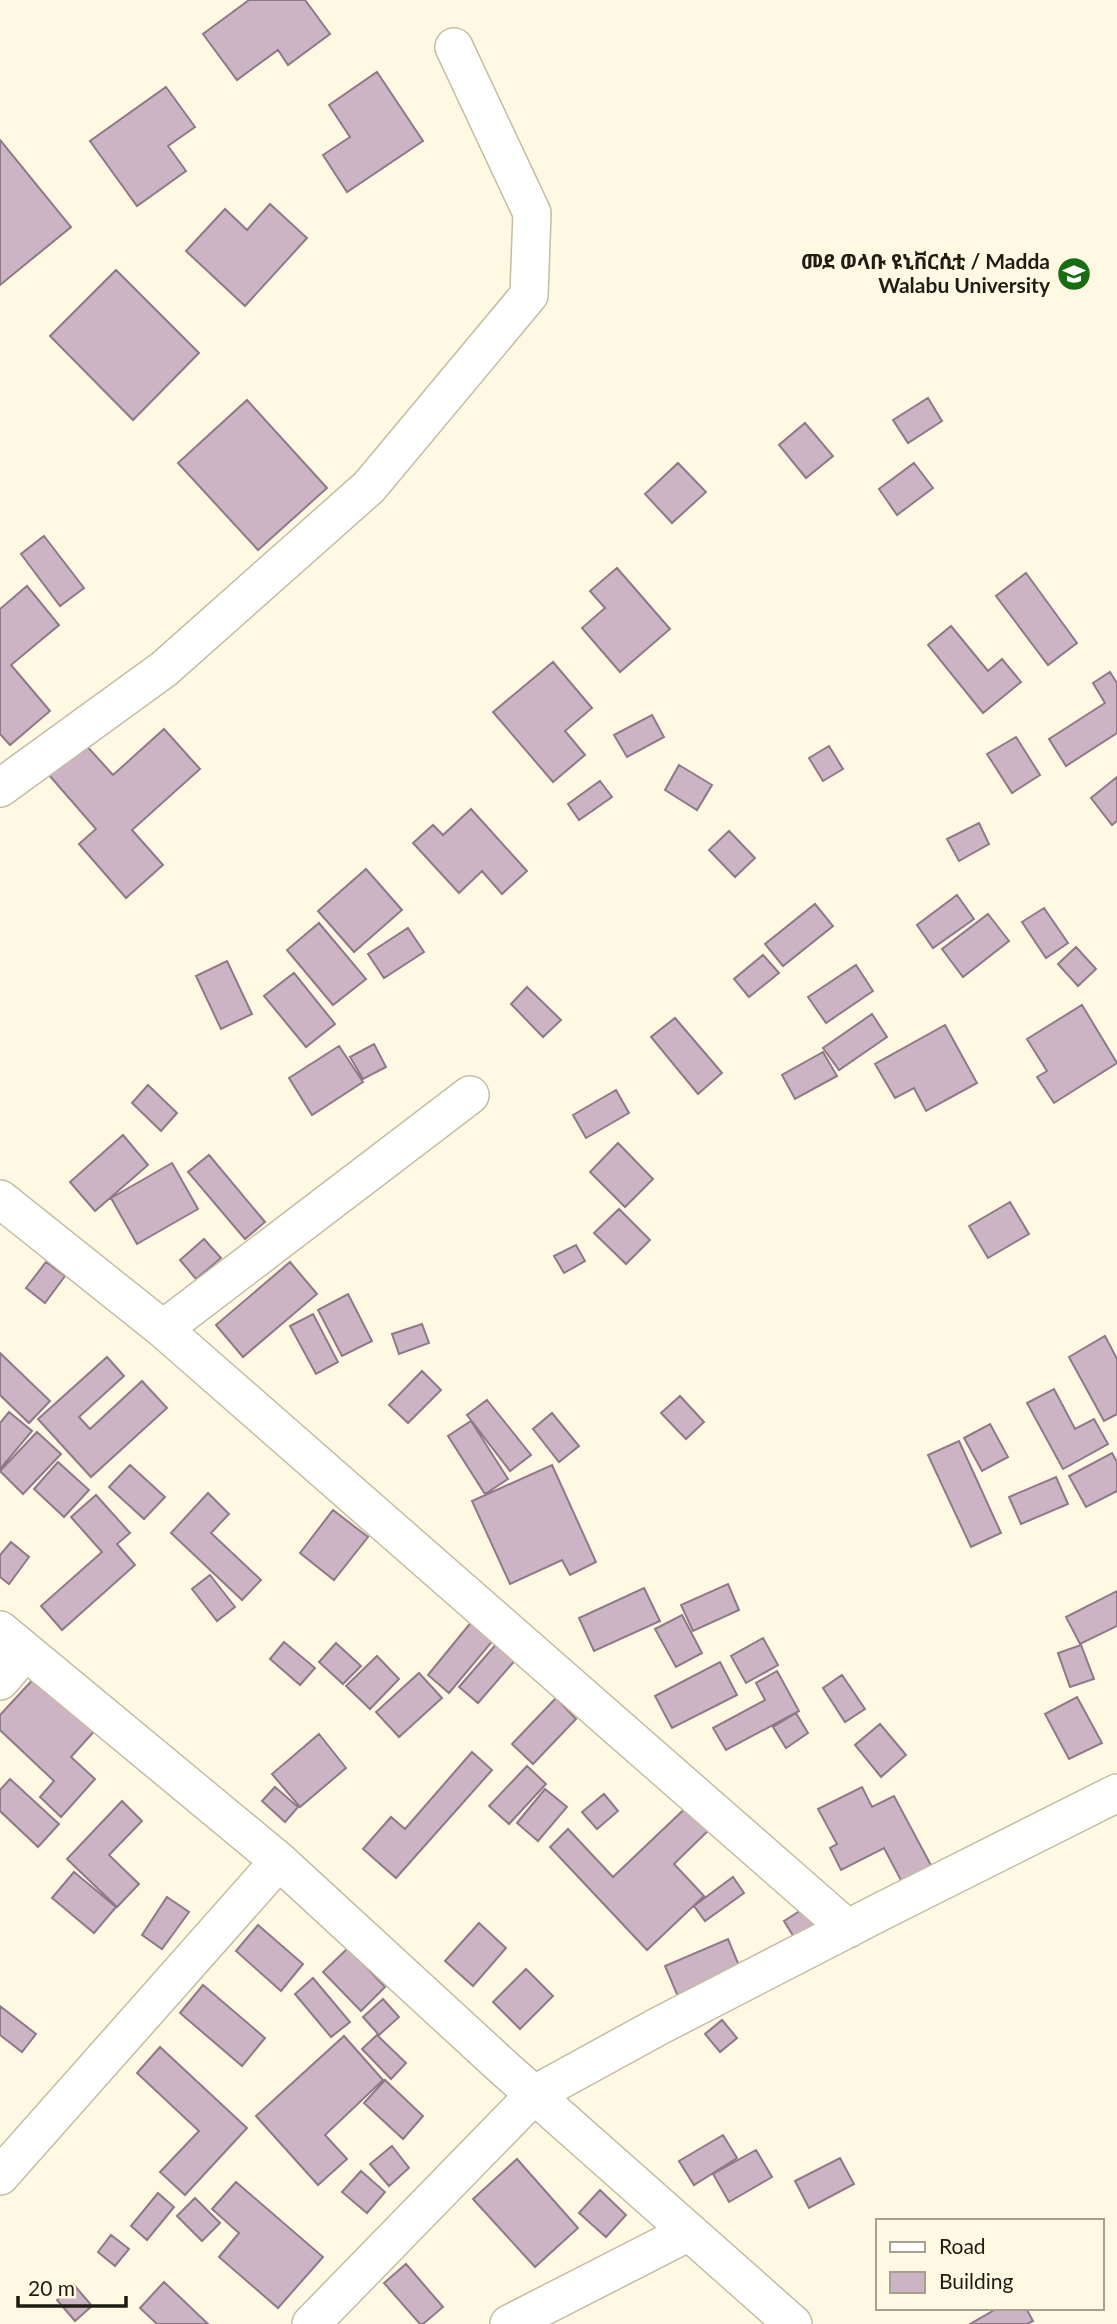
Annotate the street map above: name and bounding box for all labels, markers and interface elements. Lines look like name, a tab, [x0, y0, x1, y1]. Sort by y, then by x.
place label: መደ ወላቡ ዩኒቨርሲቲ / Madda Walabu University	[801, 248, 1051, 297]
school or university icon: መደ ወላቡ ዩኒቨርሲቲ / Madda Walabu University	[1055, 255, 1093, 293]
legend	[876, 2219, 1103, 2310]
text: Road	[939, 2233, 986, 2258]
scale bar	[18, 2264, 126, 2308]
text: Building	[939, 2268, 1014, 2293]
text: 20 m	[28, 2275, 75, 2300]

